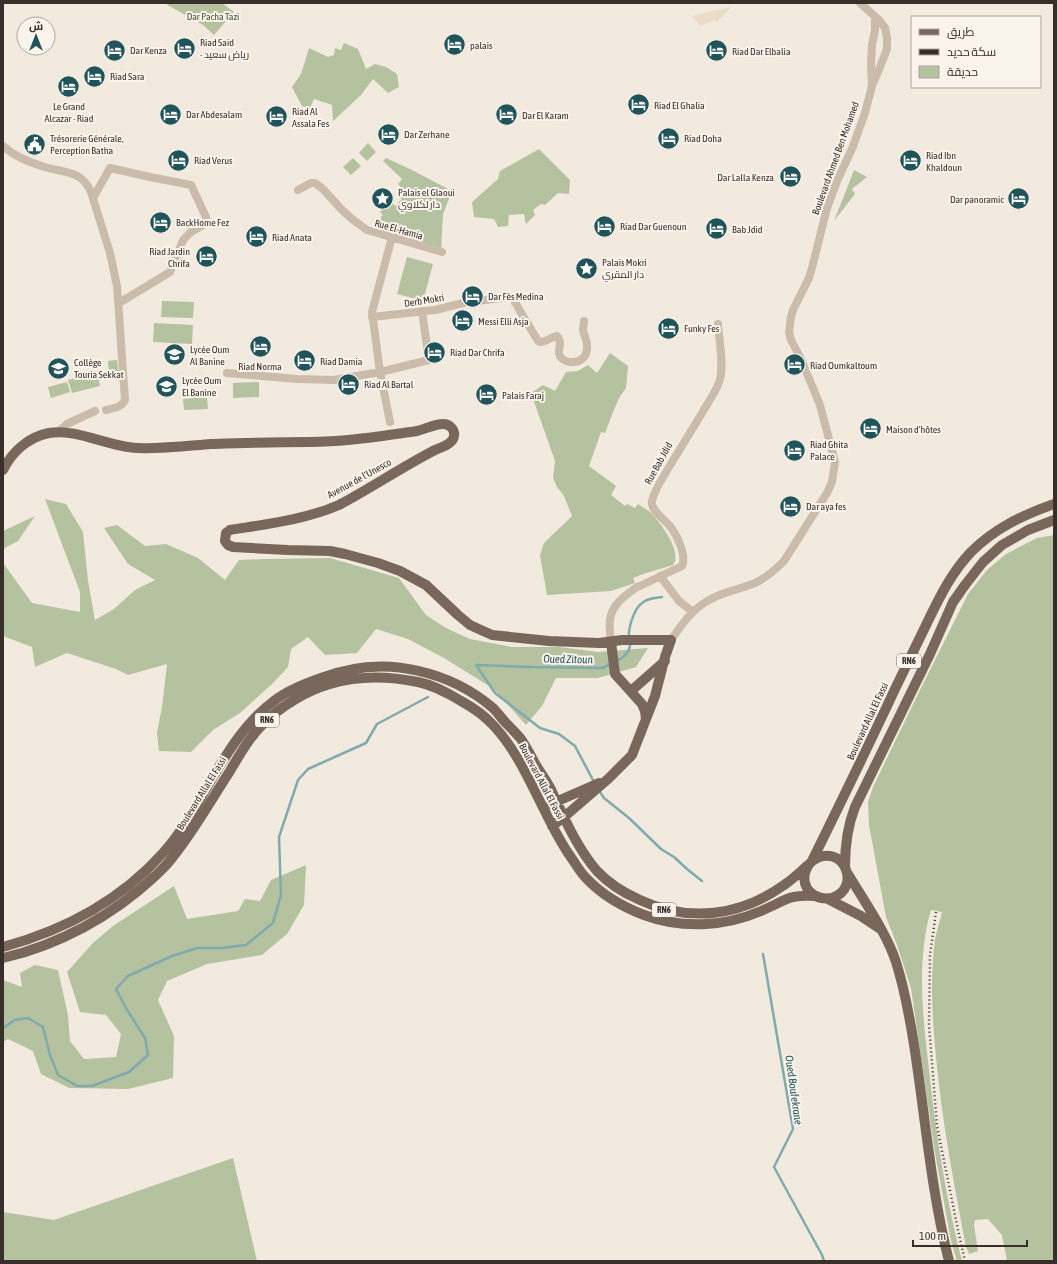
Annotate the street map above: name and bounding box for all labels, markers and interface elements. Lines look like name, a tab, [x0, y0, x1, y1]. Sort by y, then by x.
park label: Dar Pacha Tazi	[187, 11, 239, 22]
north arrow	[16, 16, 56, 56]
legend	[911, 16, 1041, 88]
text: ش	[29, 20, 43, 33]
text: طريق	[947, 25, 975, 39]
hotel icon: palais	[441, 32, 467, 58]
hotel icon: Riad Said - رياض سعيد	[172, 35, 198, 61]
hotel icon: Dar Kenza	[102, 37, 128, 63]
place label: Riad Said - رياض سعيد	[200, 37, 249, 61]
hotel icon: Riad Dar Elbalia	[704, 38, 730, 64]
place label: palais	[470, 40, 493, 51]
place label: Dar Kenza	[130, 45, 167, 56]
text: سكة حديد	[947, 45, 996, 59]
place label: Riad Dar Elbalia	[732, 46, 791, 57]
hotel icon: Riad Sara	[82, 63, 108, 89]
text: حديقة	[947, 65, 978, 79]
place label: Riad Sara	[110, 71, 145, 82]
hotel icon: Le Grand Alcazar - Riad	[56, 73, 82, 99]
hotel icon: Riad El Ghalia	[626, 92, 652, 118]
place label: Riad El Ghalia	[654, 100, 705, 111]
street label: Boulevard Ahmed Ben Mohamed	[810, 100, 861, 216]
place label: Le Grand Alcazar - Riad	[45, 101, 94, 124]
hotel icon: Dar Abdesalam	[157, 101, 183, 127]
hotel icon: Dar El Karam	[493, 102, 519, 128]
hotel icon: Riad Al Assala Fes	[263, 104, 289, 130]
place label: Riad Al Assala Fes	[292, 106, 330, 129]
place label: Dar Abdesalam	[186, 109, 242, 120]
place label: Dar El Karam	[522, 110, 569, 121]
hotel icon: Dar Zerhane	[376, 121, 402, 147]
hotel icon: Riad Doha	[656, 125, 682, 151]
place label: Dar Zerhane	[404, 129, 450, 140]
public building icon: Trésorerie Générale, Perception Batha	[22, 131, 48, 157]
place label: Trésorerie Générale, Perception Batha	[50, 133, 124, 156]
place label: Riad Doha	[684, 133, 722, 144]
hotel icon: Riad Verus	[165, 147, 191, 173]
hotel icon: Riad Ibn Khaldoun	[898, 148, 924, 174]
place label: Riad Ibn Khaldoun	[926, 150, 962, 173]
place label: Riad Verus	[194, 155, 233, 166]
hotel icon: Dar Lalla Kenza	[777, 164, 803, 190]
place label: Dar Lalla Kenza	[717, 172, 774, 183]
place icon: Palais el Glaoui دار لكلاوي	[369, 185, 395, 211]
hotel icon: Dar panoramic	[1006, 186, 1032, 212]
place label: Palais el Glaoui دار لكلاوي	[398, 187, 455, 212]
place label: Dar panoramic	[950, 194, 1004, 205]
hotel icon: BackHome Fez	[147, 209, 173, 235]
hotel icon: Riad Dar Guenoun	[592, 213, 618, 239]
hotel icon: Bab Jdid	[703, 216, 729, 242]
place label: BackHome Fez	[176, 217, 229, 228]
street label: Rue El-Hamia	[373, 217, 425, 242]
place label: Riad Dar Guenoun	[620, 221, 687, 232]
hotel icon: Riad Anata	[244, 224, 270, 250]
place label: Bab Jdid	[732, 224, 763, 235]
place label: Riad Anata	[272, 232, 312, 243]
hotel icon: Riad Jardin Chrifa	[193, 244, 219, 270]
place label: Riad Jardin Chrifa	[149, 246, 190, 269]
place icon: Palais Mokri دار المقري	[574, 255, 600, 281]
place label: Palais Mokri دار المقري	[602, 257, 647, 282]
hotel icon: Dar Fès Medina	[460, 283, 486, 309]
place label: Dar Fès Medina	[488, 291, 544, 302]
street label: Derb Mokri	[403, 292, 445, 309]
hotel icon: Messi Elli Asja	[450, 308, 476, 334]
hotel icon: Funky Fes	[655, 315, 681, 341]
place label: Messi Elli Asja	[478, 316, 529, 327]
place label: Funky Fes	[684, 323, 720, 334]
hotel icon: Riad Norma	[247, 333, 273, 359]
hotel icon: Riad Dar Chrifa	[421, 339, 447, 365]
school or university icon: Lycée Oum Al Banine	[162, 342, 188, 368]
place label: Lycée Oum Al Banine	[190, 344, 230, 367]
place label: Riad Dar Chrifa	[450, 347, 505, 358]
hotel icon: Riad Damia	[291, 348, 317, 374]
hotel icon: Riad Oumkaltoum	[781, 352, 807, 378]
school or university icon: Collège Touria Sekkat	[45, 355, 71, 381]
place label: Riad Damia	[320, 356, 363, 367]
place label: Collège Touria Sekkat	[74, 357, 124, 380]
place label: Riad Oumkaltoum	[810, 360, 877, 371]
place label: Riad Norma	[238, 361, 282, 372]
hotel icon: Riad Al Bartal	[335, 371, 361, 397]
school or university icon: Lycée Oum El Banine	[154, 373, 180, 399]
place label: Lycée Oum El Banine	[182, 375, 222, 398]
place label: Riad Al Bartal	[364, 379, 414, 390]
hotel icon: Palais Faraj	[474, 382, 500, 408]
place label: Palais Faraj	[502, 390, 544, 401]
hotel icon: Maison d'hôtes	[857, 416, 883, 442]
place label: Maison d'hôtes	[886, 424, 941, 435]
hotel icon: Riad Ghita Palace	[782, 437, 808, 463]
place label: Riad Ghita Palace	[810, 439, 848, 462]
street label: Rue Bab Jdid	[642, 440, 675, 486]
street label: Avenue de l'Unesco	[325, 456, 393, 501]
hotel icon: Dar aya fes	[777, 493, 803, 519]
place label: Dar aya fes	[806, 501, 847, 512]
water label: Oued Zitoun	[543, 653, 594, 665]
road number: RN6	[897, 654, 921, 668]
street label: Boulevard Allal El Fassi	[845, 681, 890, 762]
road number: RN6	[255, 713, 279, 727]
street label: Boulevard Allal El Fassi	[517, 742, 566, 821]
street label: Boulevard Allal El Fassi	[175, 755, 228, 832]
road number: RN6	[652, 903, 676, 917]
water label: Oued Boufekrane	[783, 1054, 805, 1126]
scale bar	[913, 1222, 1027, 1248]
text: 100 m	[919, 1229, 946, 1243]

